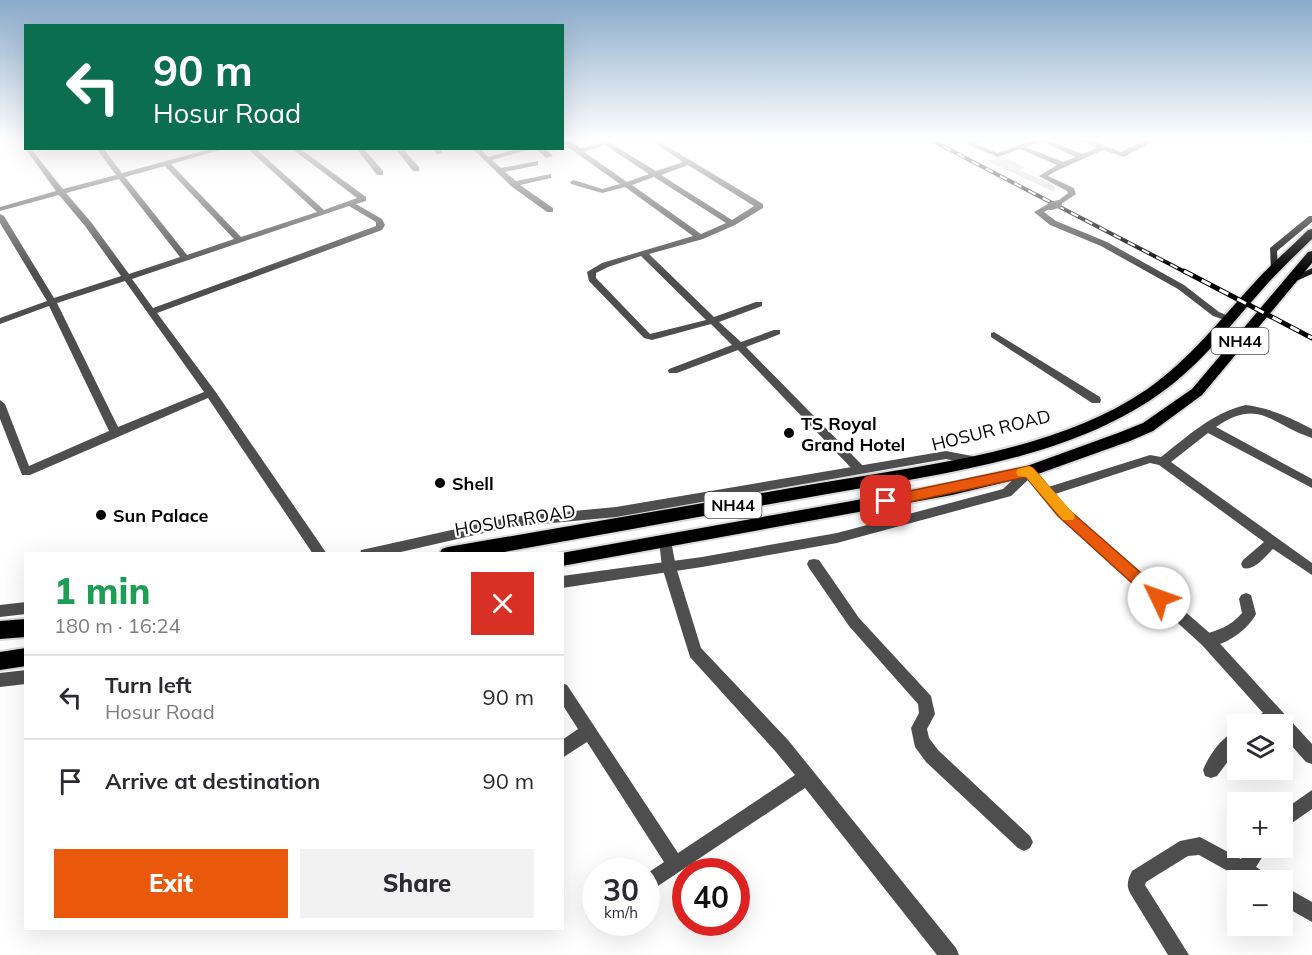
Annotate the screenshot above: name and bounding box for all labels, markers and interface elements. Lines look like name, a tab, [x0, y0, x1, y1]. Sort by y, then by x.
text: 90 m	[153, 44, 253, 97]
icon: left	[54, 48, 132, 126]
text: Hosur Road	[153, 96, 301, 130]
road number: NH44	[1212, 328, 1268, 354]
street label: HOSUR ROAD	[929, 404, 1053, 456]
place label: TS Royal Grand Hotel	[801, 412, 905, 456]
marker: TS Royal Grand Hotel	[782, 426, 796, 440]
place label: Shell	[452, 472, 494, 495]
pin	[860, 475, 911, 526]
marker: Shell	[433, 476, 447, 490]
icon: arrive	[869, 484, 902, 517]
road number: NH44	[704, 492, 762, 518]
street label: HOSUR ROAD	[453, 499, 577, 541]
place label: Sun Palace	[113, 504, 209, 527]
marker: Sun Palace	[94, 508, 108, 522]
position arrow	[1127, 566, 1191, 630]
text: 1 min	[54, 568, 150, 613]
button: close	[471, 572, 534, 635]
text: 180 m · 16:24	[54, 613, 180, 638]
text: Turn left	[105, 671, 192, 699]
icon: left	[54, 681, 87, 714]
text: 90 m	[483, 683, 534, 711]
text: Hosur Road	[105, 699, 215, 724]
map controls	[1227, 714, 1293, 936]
button: layers	[1227, 714, 1293, 780]
icon: arrive	[54, 765, 87, 798]
text: Arrive at destination	[105, 767, 320, 795]
text: 90 m	[483, 767, 534, 795]
button: +	[1227, 792, 1293, 858]
button: Exit	[54, 849, 288, 918]
button: Share	[300, 849, 534, 918]
speed limit sign: 40	[672, 858, 750, 936]
button: −	[1227, 870, 1293, 936]
text: 30	[603, 871, 639, 909]
text: km/h	[604, 903, 638, 922]

